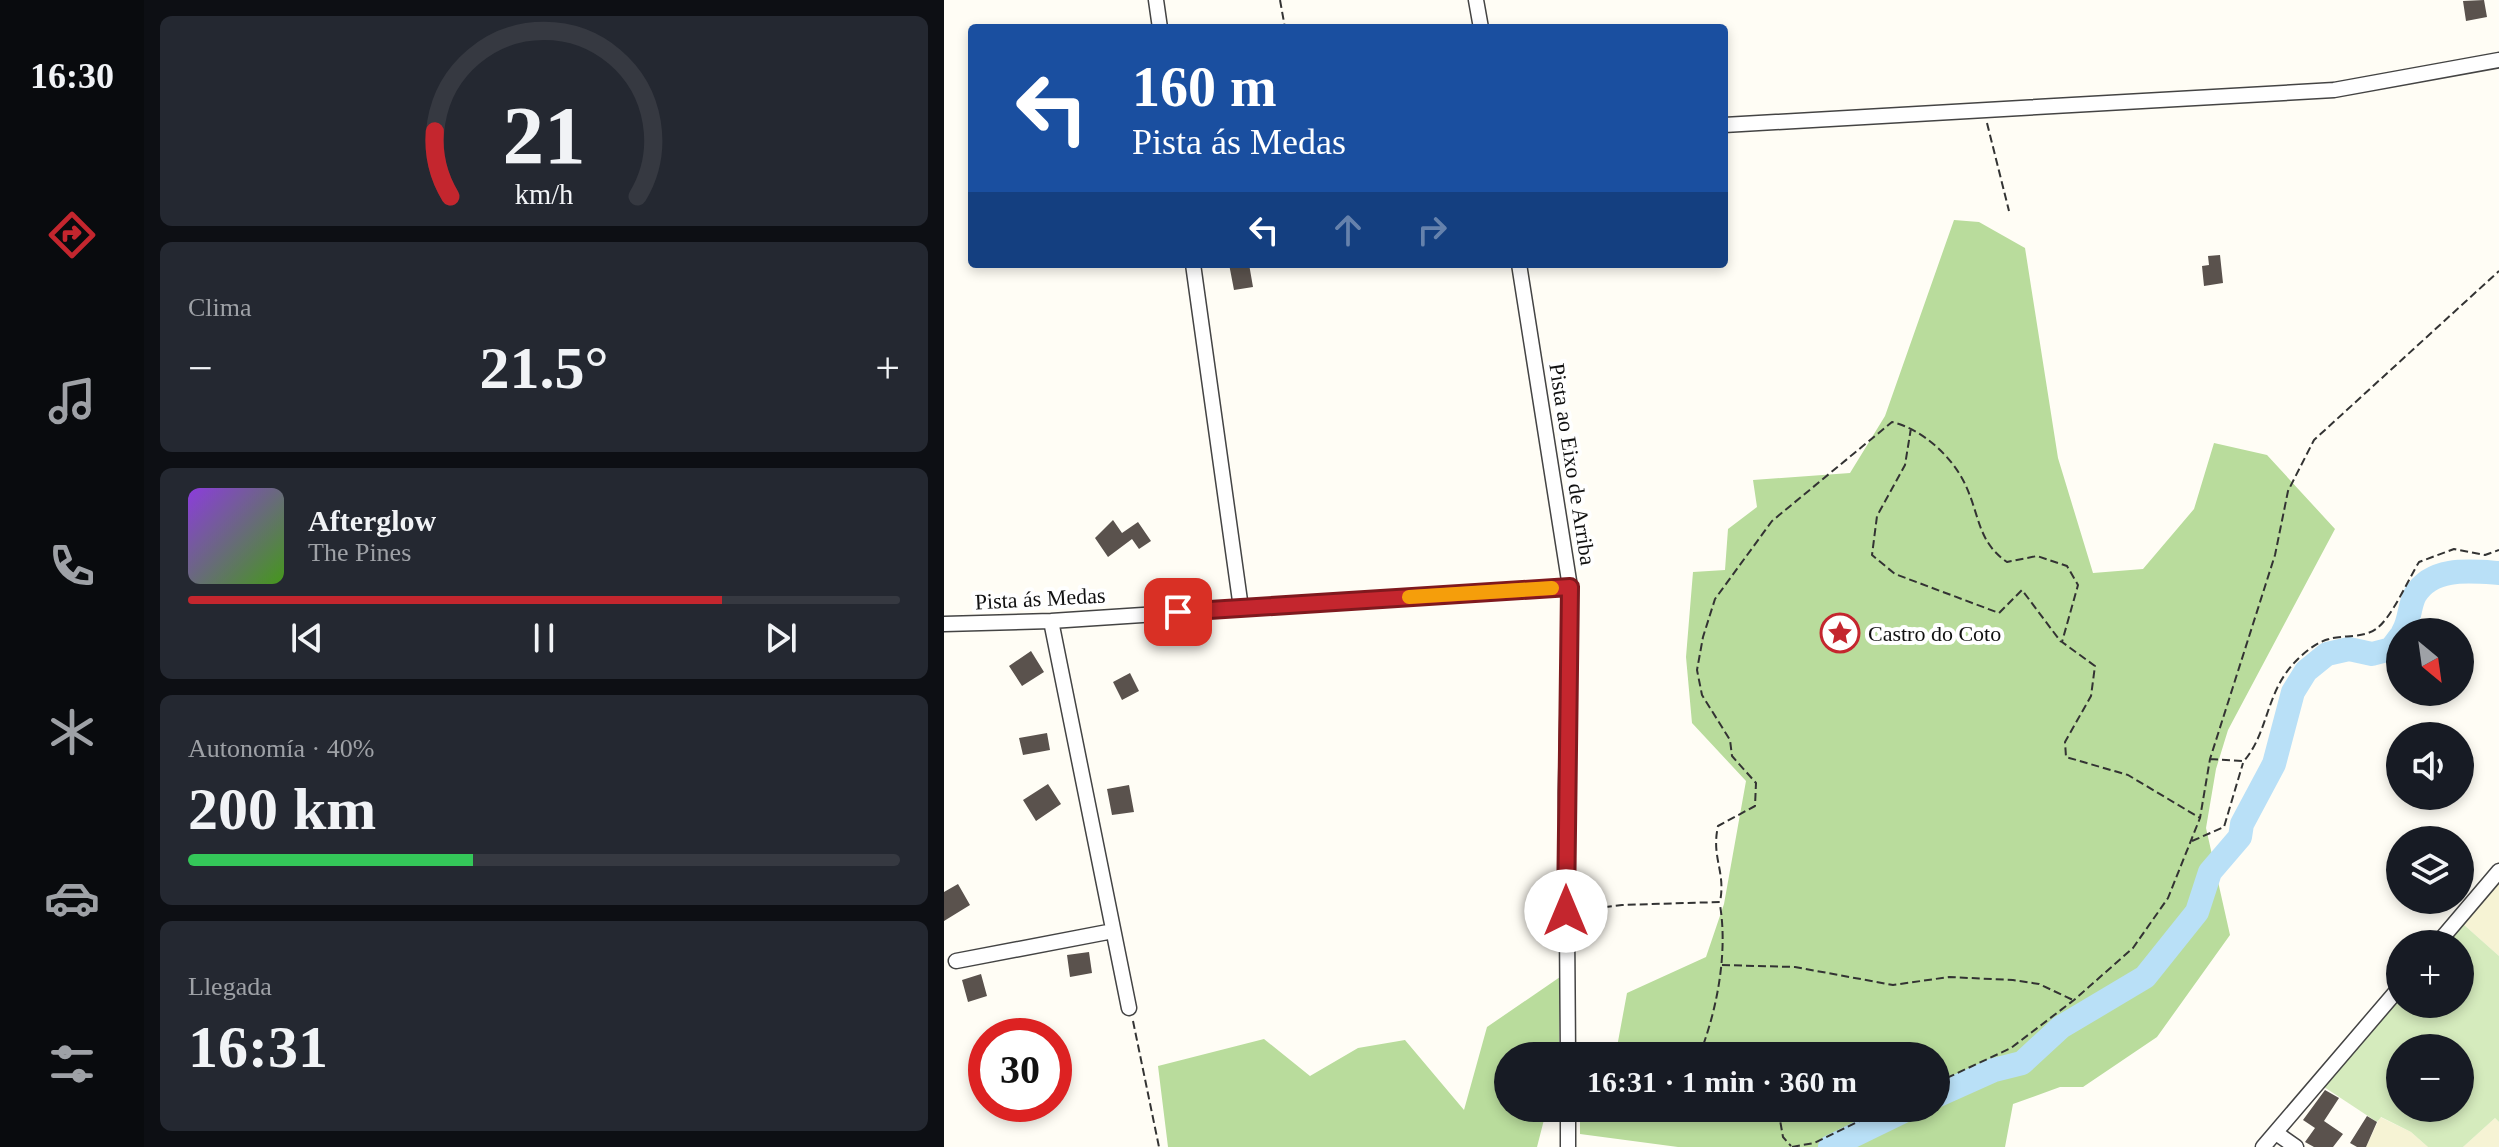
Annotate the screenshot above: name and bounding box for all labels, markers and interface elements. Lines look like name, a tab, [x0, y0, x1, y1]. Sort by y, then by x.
text: 16:30	[30, 56, 114, 96]
icon: left	[1000, 56, 1104, 160]
text: 160 m	[1132, 56, 1277, 118]
text: 21	[502, 89, 586, 181]
text: Pista ás Medas	[1132, 122, 1346, 162]
text: km/h	[515, 179, 573, 210]
icon: directions	[44, 207, 100, 263]
icon: left	[1242, 208, 1286, 252]
icon: ahead	[1326, 208, 1370, 252]
icon: right	[1410, 208, 1454, 252]
text: Clima	[188, 293, 252, 322]
text: 21.5°	[480, 335, 609, 401]
text: −	[188, 344, 213, 393]
text: +	[875, 344, 900, 393]
street label: Pista ao Eixo de Arriba	[1544, 361, 1601, 567]
icon: music	[44, 373, 100, 429]
text: Afterglow	[308, 504, 436, 537]
icon: phone	[44, 538, 100, 594]
text: The Pines	[308, 538, 411, 567]
pin	[1144, 578, 1212, 646]
street label: Pista ás Medas	[974, 583, 1106, 614]
icon: arrive	[1156, 590, 1200, 634]
place icon: Castro do Coto	[1819, 612, 1861, 654]
icon: previous	[285, 616, 329, 660]
icon: pause	[522, 616, 566, 660]
icon: next	[759, 616, 803, 660]
north arrow	[2386, 618, 2474, 706]
map controls	[2386, 618, 2474, 1122]
place label: Castro do Coto	[1868, 621, 2001, 646]
icon: climate	[44, 704, 100, 760]
button: sound	[2386, 722, 2474, 810]
text: Autonomía · 40%	[188, 734, 374, 763]
text: 200 km	[188, 776, 376, 842]
button: layers	[2386, 826, 2474, 914]
position arrow	[1524, 869, 1608, 953]
icon: car	[44, 870, 100, 926]
button: +	[2386, 930, 2474, 1018]
text: Llegada	[188, 972, 272, 1001]
text: 16:31	[188, 1014, 328, 1080]
speed limit sign: 30	[968, 1018, 1072, 1122]
button: −	[2386, 1034, 2474, 1122]
icon: filters	[44, 1036, 100, 1092]
text: 16:31 · 1 min · 360 m	[1587, 1065, 1857, 1098]

